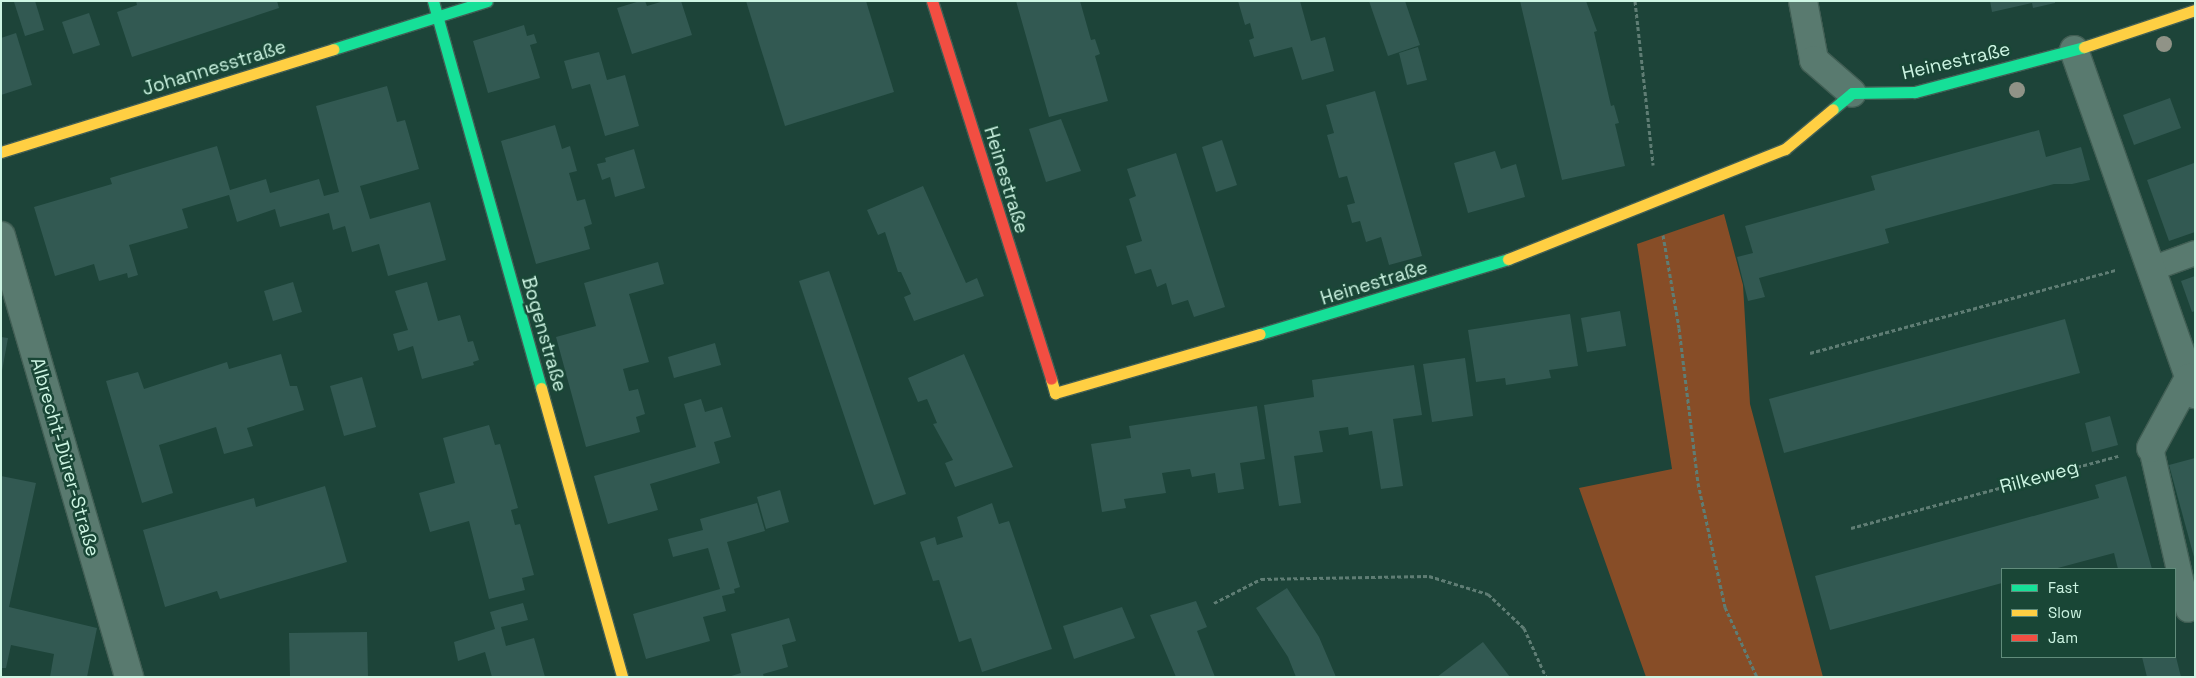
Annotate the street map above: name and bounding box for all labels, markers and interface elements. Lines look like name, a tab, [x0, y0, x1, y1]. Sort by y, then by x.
street label: Johannesstraße	[139, 35, 289, 101]
street label: Heinestraße	[1899, 37, 2013, 85]
street label: Heinestraße	[979, 124, 1033, 236]
street label: Heinestraße	[1318, 256, 1430, 310]
street label: Bogenstraße	[517, 274, 571, 394]
street label: Albrecht-Dürer-Straße	[26, 355, 104, 559]
street label: Rilkeweg	[1997, 456, 2081, 498]
legend	[2001, 568, 2176, 658]
text: Fast	[2048, 578, 2079, 597]
text: Slow	[2048, 603, 2082, 622]
text: Jam	[2048, 628, 2078, 647]

